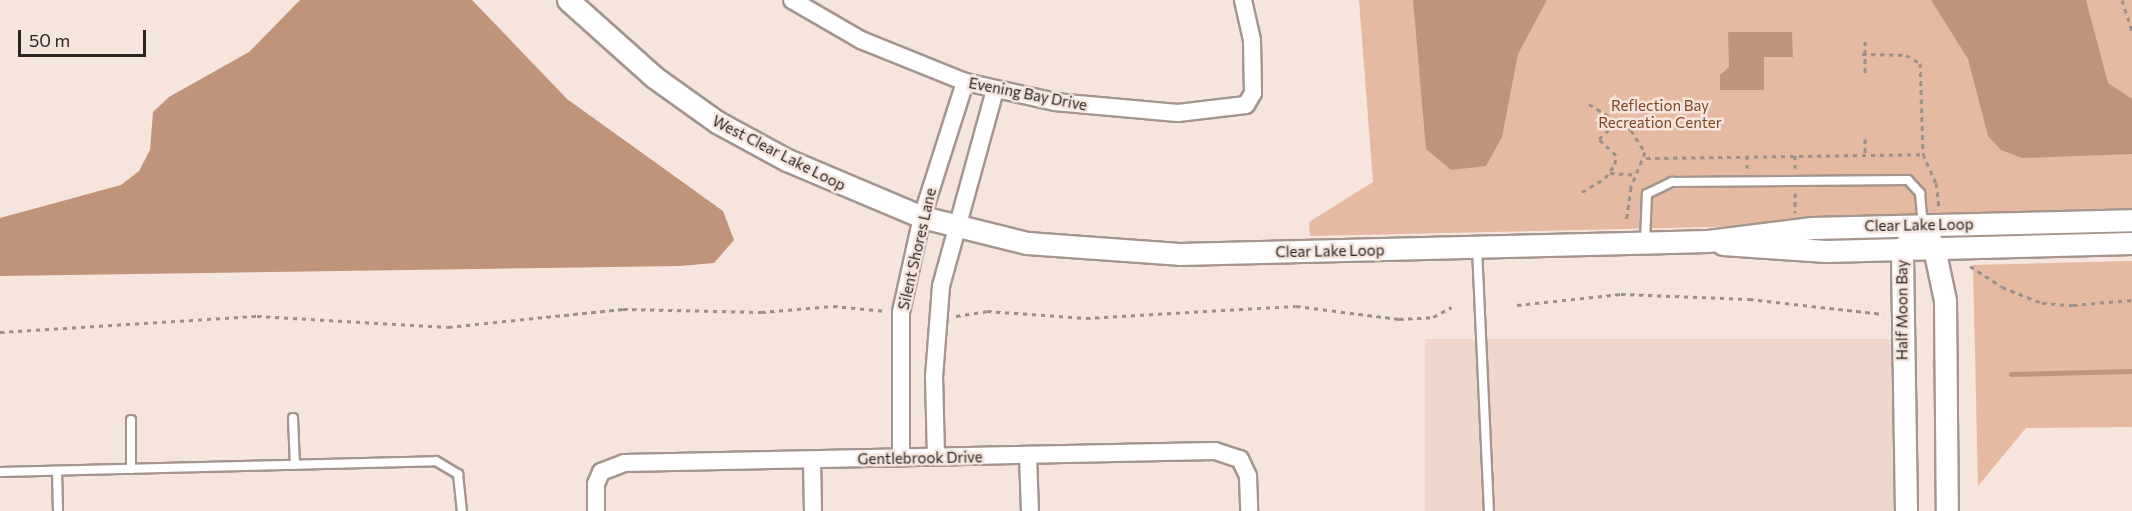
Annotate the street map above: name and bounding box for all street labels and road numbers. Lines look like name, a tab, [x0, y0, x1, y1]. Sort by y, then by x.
street label: Evening Bay Drive	[967, 74, 1089, 114]
street label: West Clear Lake Loop	[709, 112, 849, 194]
street label: Silent Shores Lane	[894, 186, 940, 312]
street label: Clear Lake Loop	[1864, 215, 1974, 235]
street label: Clear Lake Loop	[1275, 241, 1385, 261]
street label: Half Moon Bay	[1893, 260, 1911, 360]
street label: Gentlebrook Drive	[857, 448, 983, 468]

